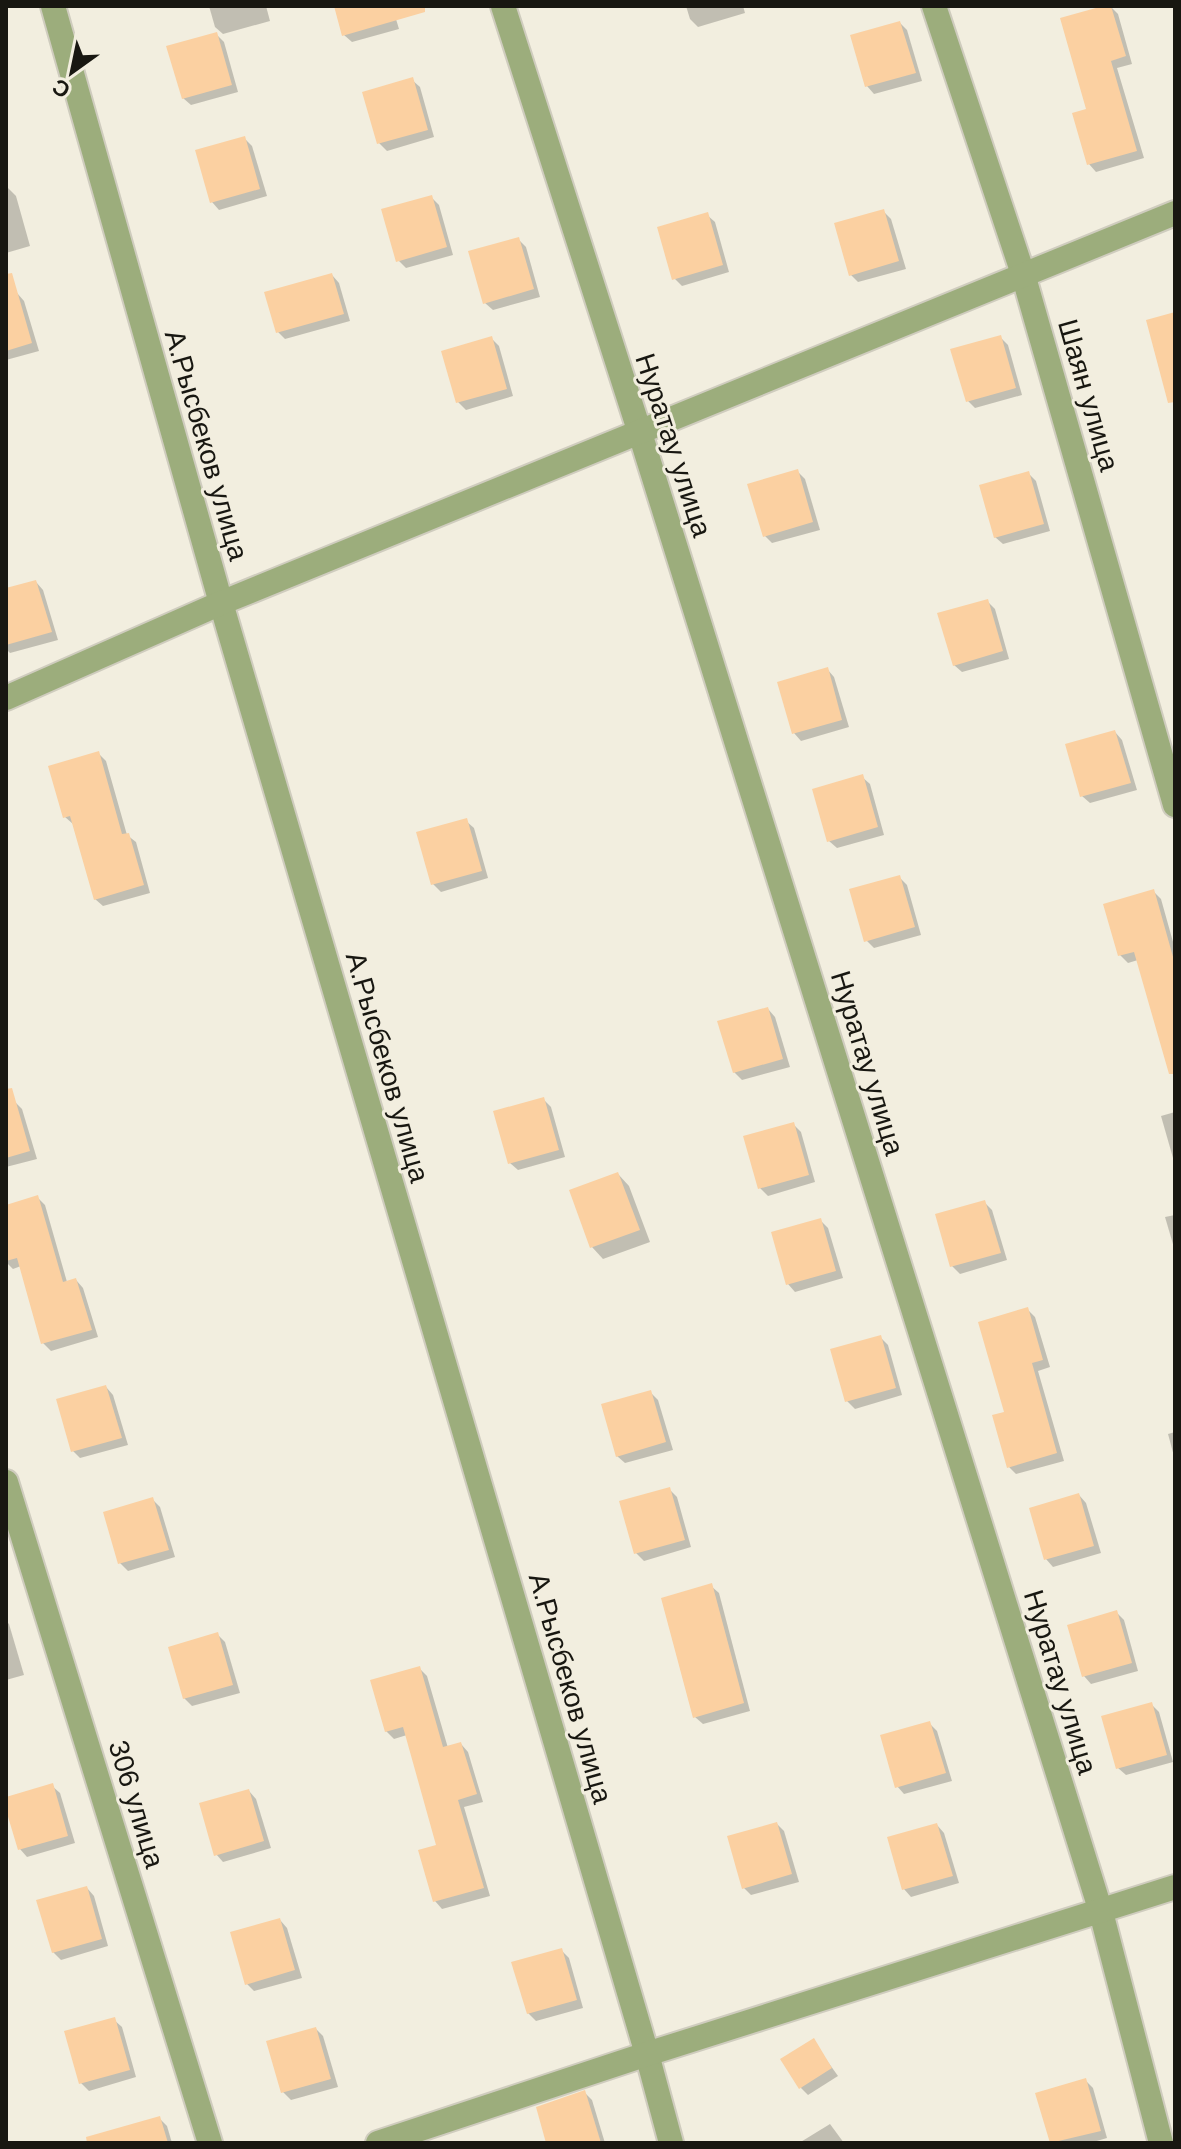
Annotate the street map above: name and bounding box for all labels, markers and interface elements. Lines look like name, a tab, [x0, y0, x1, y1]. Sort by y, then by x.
north arrow	[32, 32, 112, 112]
text: С	[48, 73, 75, 103]
street label: Шаян улица	[1052, 316, 1125, 475]
street label: А.Рысбеков улица	[159, 326, 254, 564]
street label: Нуратау улица	[629, 350, 718, 541]
street label: А.Рысбеков улица	[340, 948, 435, 1186]
street label: Нуратау улица	[825, 967, 910, 1159]
street label: А.Рысбеков улица	[523, 1569, 618, 1807]
street label: Нуратау улица	[1018, 1586, 1103, 1778]
street label: 306 улица	[102, 1737, 171, 1872]

